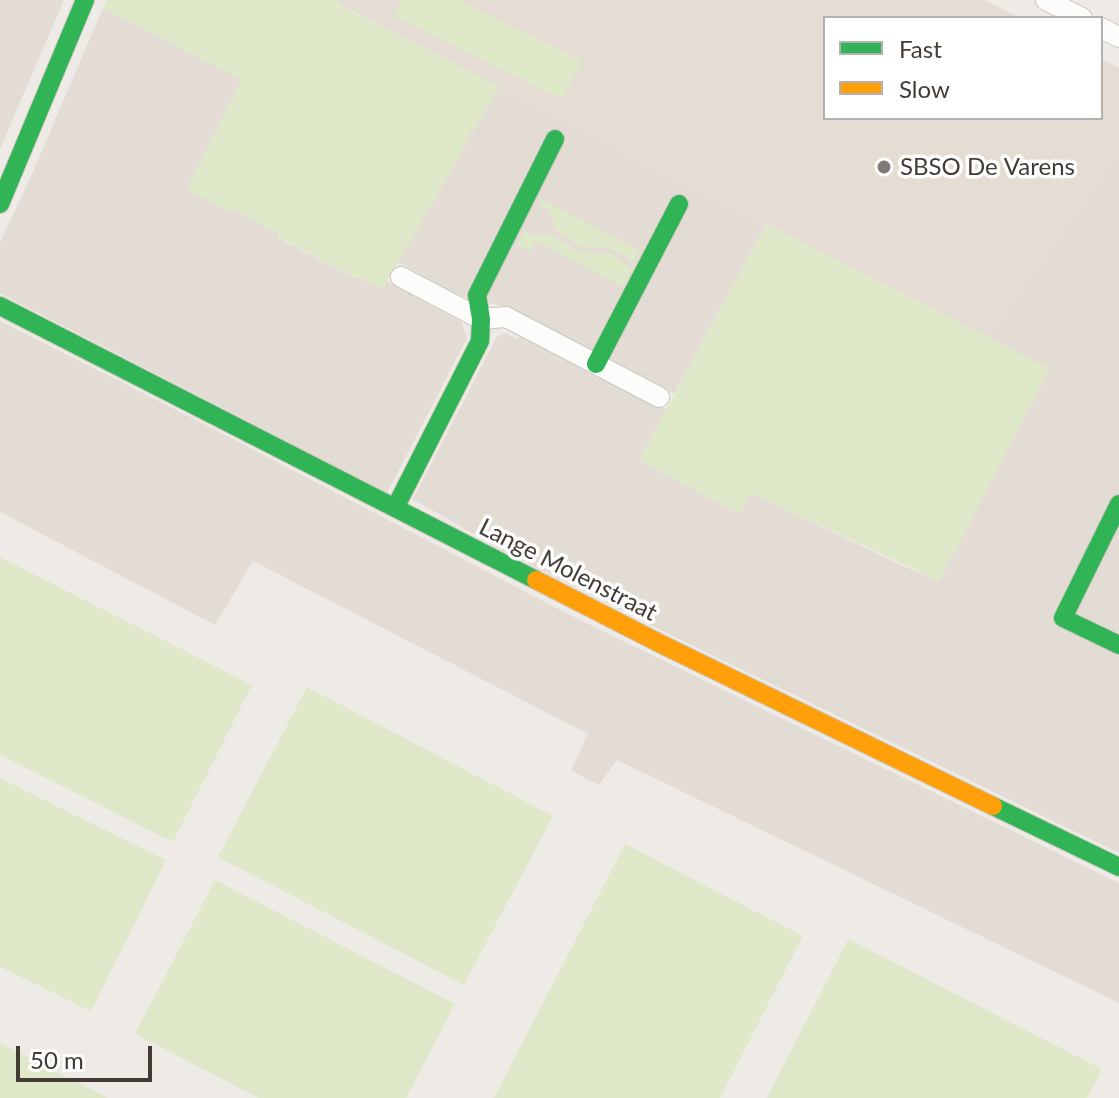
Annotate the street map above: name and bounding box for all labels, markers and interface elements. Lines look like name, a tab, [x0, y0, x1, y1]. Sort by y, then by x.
legend	[823, 16, 1103, 120]
text: Fast	[899, 34, 942, 63]
text: Slow	[899, 74, 950, 103]
place label: SBSO De Varens	[900, 153, 1075, 181]
marker: SBSO De Varens	[875, 158, 893, 176]
street label: Lange Molenstraat	[474, 513, 662, 627]
scale bar	[20, 1030, 156, 1080]
text: 50 m	[30, 1045, 84, 1074]

